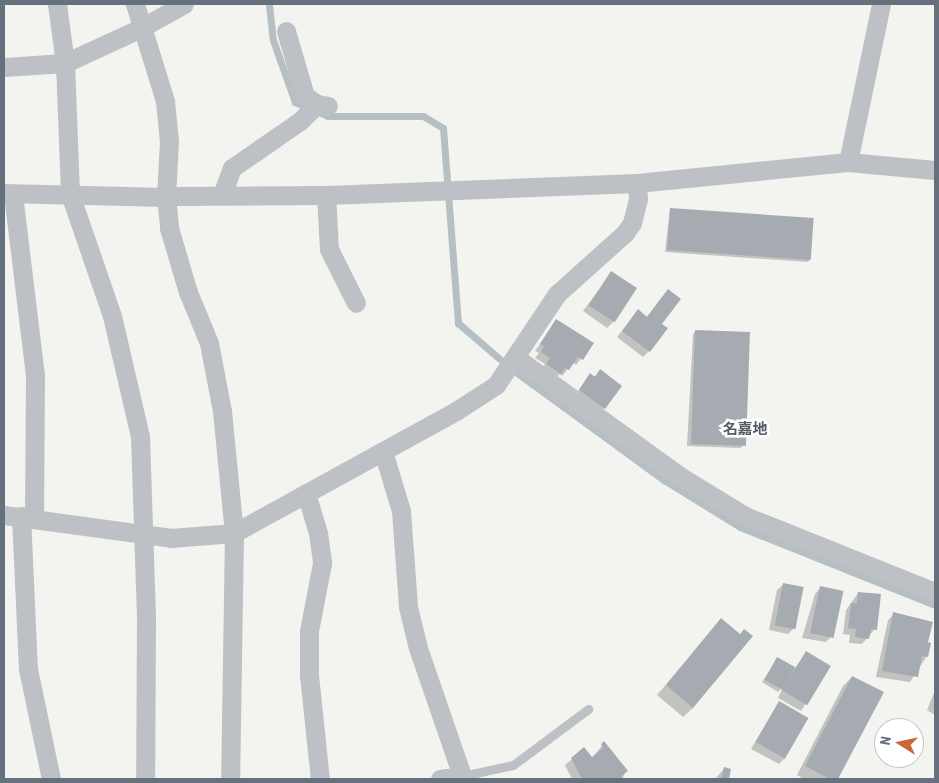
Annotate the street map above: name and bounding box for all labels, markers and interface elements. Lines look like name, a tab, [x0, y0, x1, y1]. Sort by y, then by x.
district label: 名嘉地	[723, 421, 767, 439]
north arrow	[874, 718, 924, 768]
text: N	[877, 735, 894, 746]

